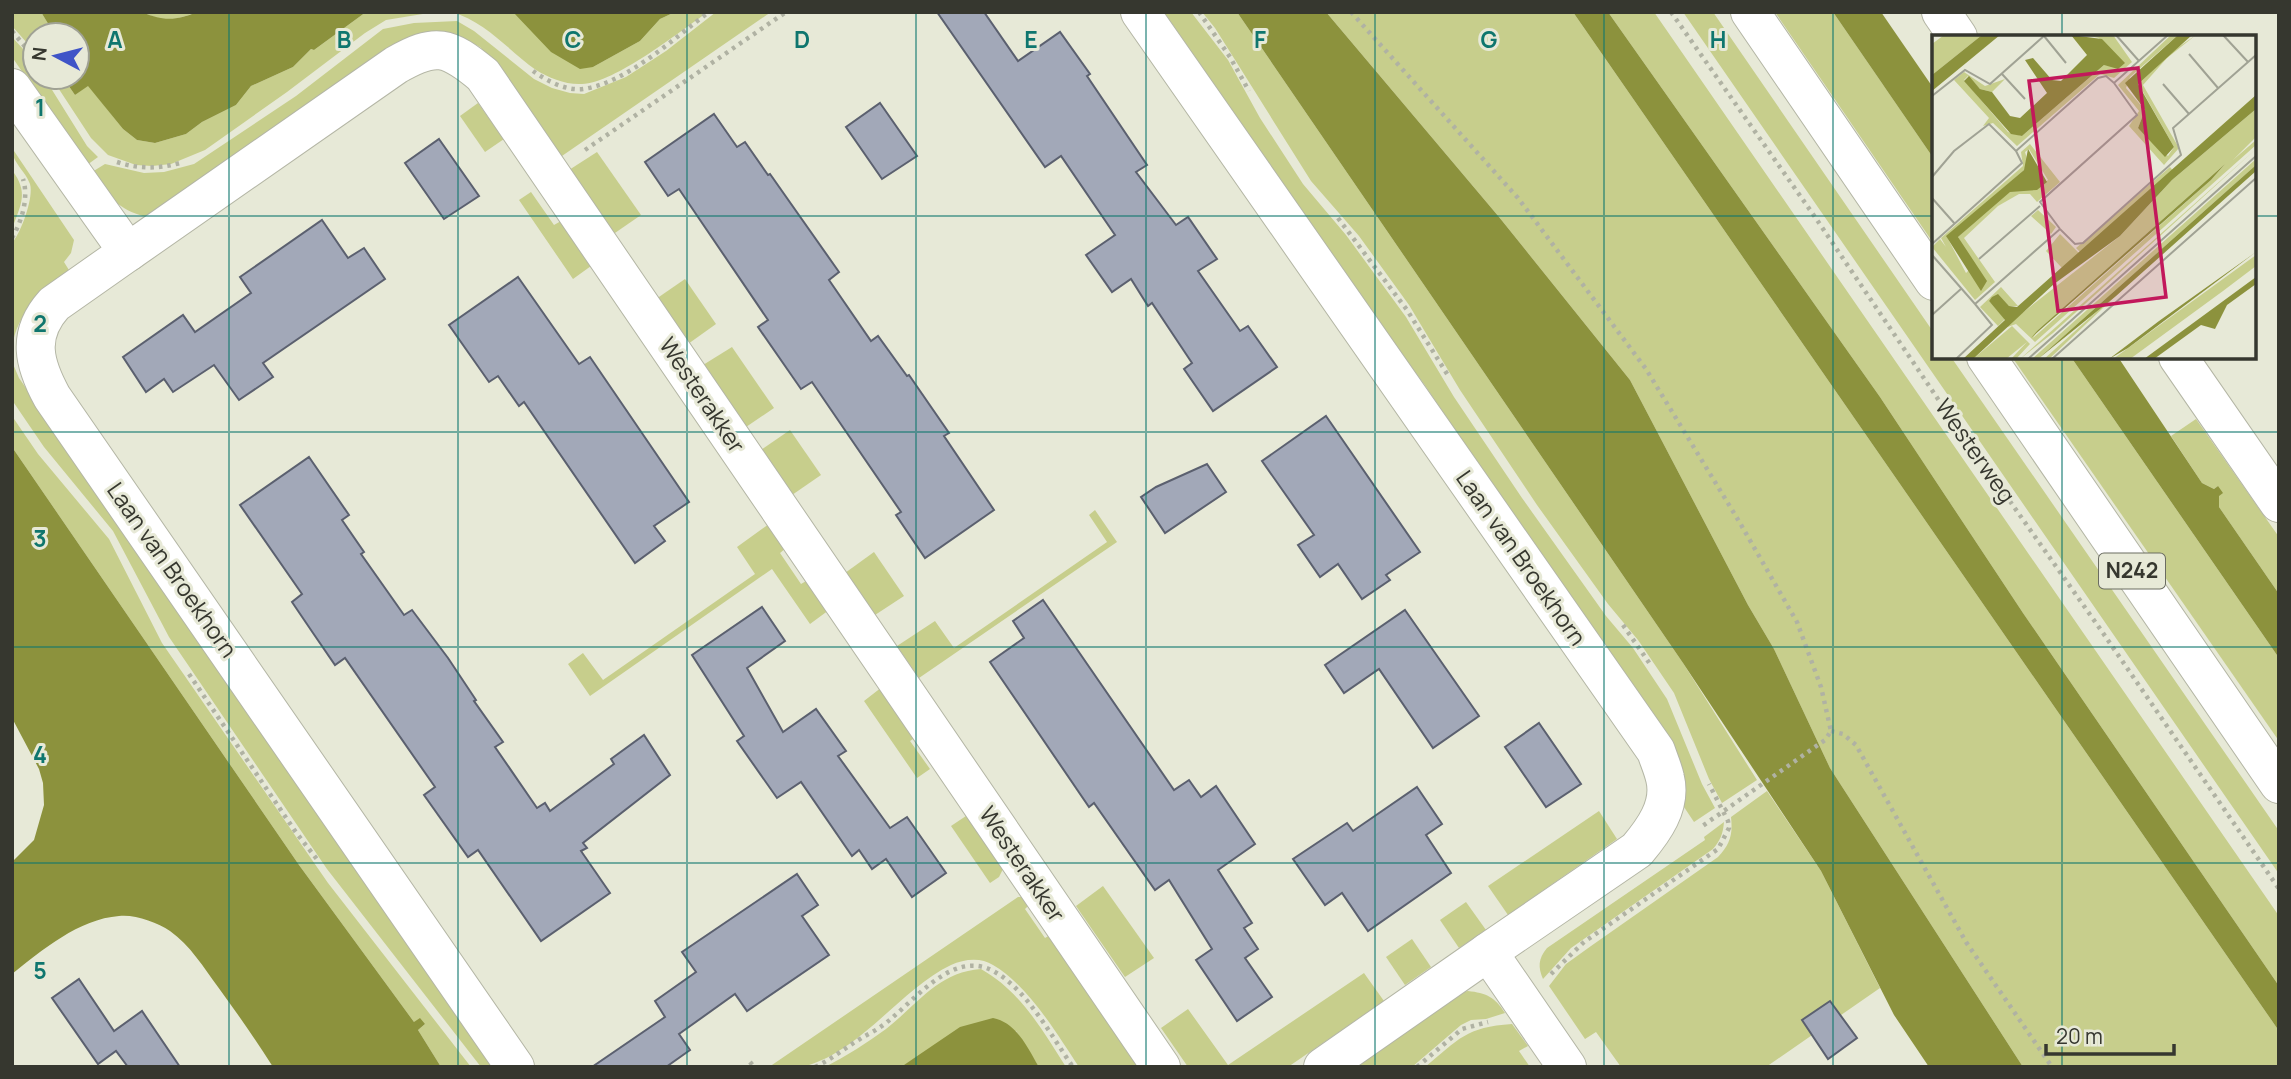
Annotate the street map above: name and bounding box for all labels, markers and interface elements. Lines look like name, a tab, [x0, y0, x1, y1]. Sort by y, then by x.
north arrow	[21, 21, 91, 91]
text: A	[107, 23, 123, 55]
text: B	[337, 23, 351, 55]
text: C	[565, 23, 582, 55]
text: D	[794, 23, 810, 55]
text: E	[1024, 23, 1038, 55]
text: F	[1254, 23, 1266, 55]
text: G	[1481, 23, 1498, 55]
text: H	[1710, 23, 1726, 55]
inset map	[1932, 35, 2256, 359]
text: N	[25, 46, 53, 62]
text: 1	[35, 91, 45, 123]
text: 2	[33, 307, 47, 339]
street label: Westerakker	[652, 330, 753, 458]
street label: Westerweg	[1928, 392, 2023, 509]
street label: Laan van Broekhorn	[1449, 463, 1594, 652]
street label: Laan van Broekhorn	[100, 475, 245, 664]
text: 3	[33, 522, 47, 554]
road number: N242	[2099, 554, 2165, 588]
text: 4	[33, 738, 47, 770]
street label: Westerakker	[972, 799, 1073, 927]
text: 5	[33, 954, 47, 986]
scale bar	[2046, 1012, 2174, 1056]
text: 20 m	[2056, 1022, 2103, 1050]

